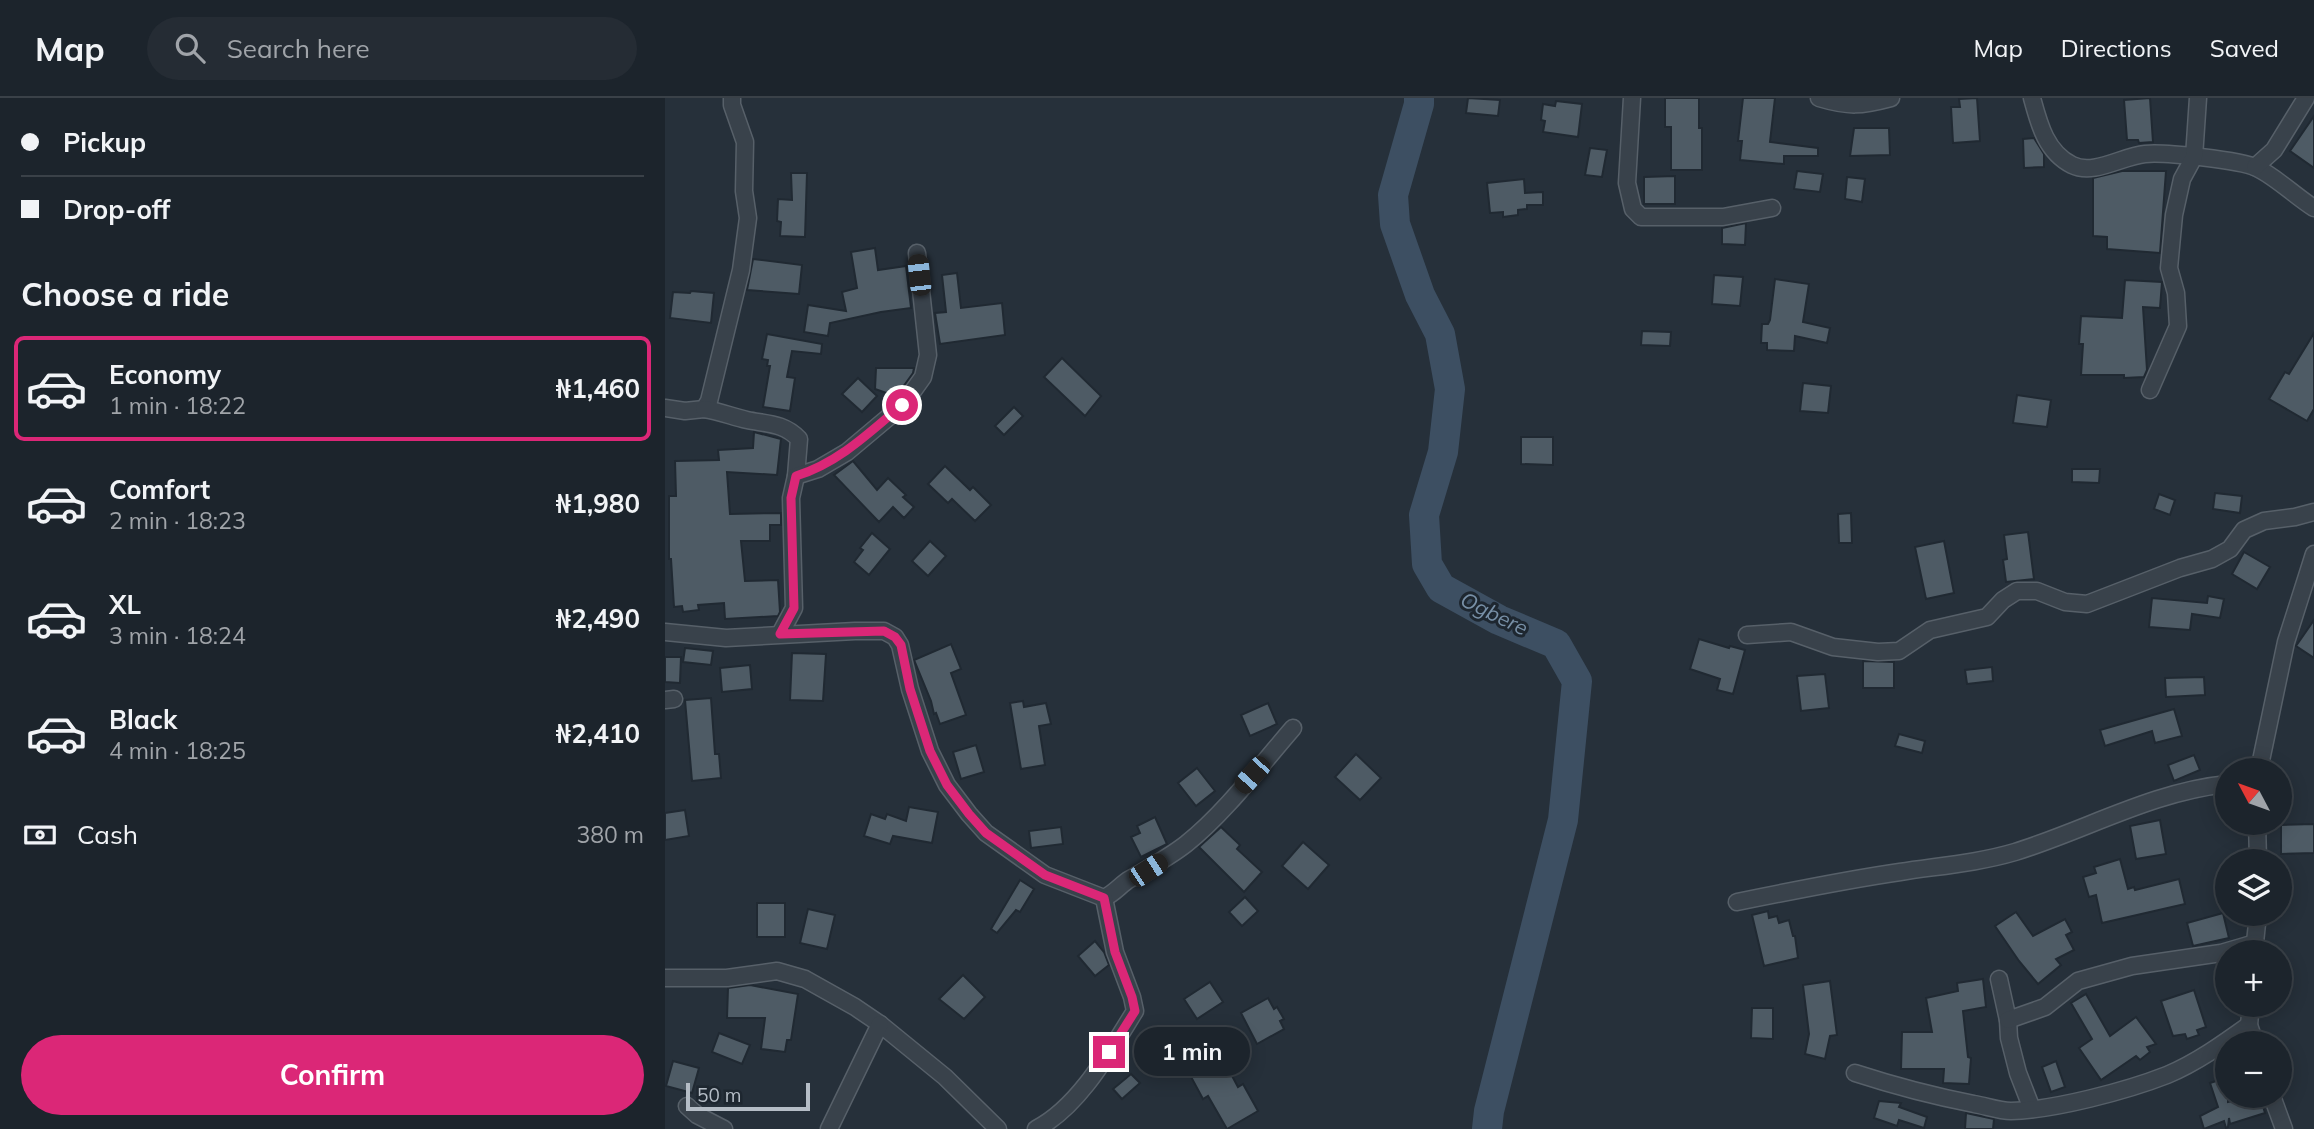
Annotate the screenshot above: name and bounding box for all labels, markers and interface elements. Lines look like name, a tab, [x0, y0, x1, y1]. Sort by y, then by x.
search box	[147, 17, 637, 80]
text: Map	[35, 28, 105, 69]
icon: search	[171, 29, 209, 67]
text: Search here	[227, 32, 370, 65]
text: Map	[1973, 33, 2023, 63]
text: Directions	[2061, 33, 2172, 63]
text: Saved	[2210, 33, 2279, 63]
text: Pickup	[63, 126, 146, 159]
text: Drop-off	[63, 193, 170, 226]
car	[907, 253, 932, 297]
text: Choose a ride	[21, 274, 229, 314]
icon: car	[25, 357, 88, 420]
text: Economy	[109, 358, 221, 391]
text: ₦1,460	[556, 372, 640, 405]
route start	[886, 389, 918, 421]
text: 1 min · 18:22	[109, 391, 246, 420]
icon: car	[25, 472, 88, 535]
text: Comfort	[109, 473, 210, 506]
text: ₦1,980	[556, 487, 640, 520]
text: 2 min · 18:23	[109, 506, 246, 535]
water label: Ogbere	[1456, 586, 1532, 641]
icon: car	[25, 587, 88, 650]
text: XL	[109, 588, 141, 621]
text: ₦2,490	[556, 602, 640, 635]
text: 3 min · 18:24	[109, 621, 246, 650]
icon: car	[25, 702, 88, 765]
text: Black	[109, 703, 177, 736]
text: ₦2,410	[556, 717, 640, 750]
text: 4 min · 18:25	[109, 736, 246, 765]
car	[1231, 752, 1274, 798]
north arrow	[2215, 758, 2293, 835]
map controls	[2215, 758, 2292, 1108]
icon: cash	[21, 816, 59, 854]
text: Cash	[77, 818, 138, 851]
text: 380 m	[576, 820, 644, 849]
button: layers	[2215, 849, 2292, 926]
car	[1125, 850, 1172, 890]
button: +	[2215, 940, 2292, 1017]
callout: 1 min	[1133, 1028, 1249, 1076]
button: −	[2215, 1031, 2292, 1108]
button: Confirm	[21, 1035, 644, 1115]
route end	[1093, 1036, 1125, 1068]
text: 1 min	[1162, 1037, 1222, 1066]
scale bar	[686, 1080, 810, 1112]
text: 50 m	[697, 1083, 741, 1107]

